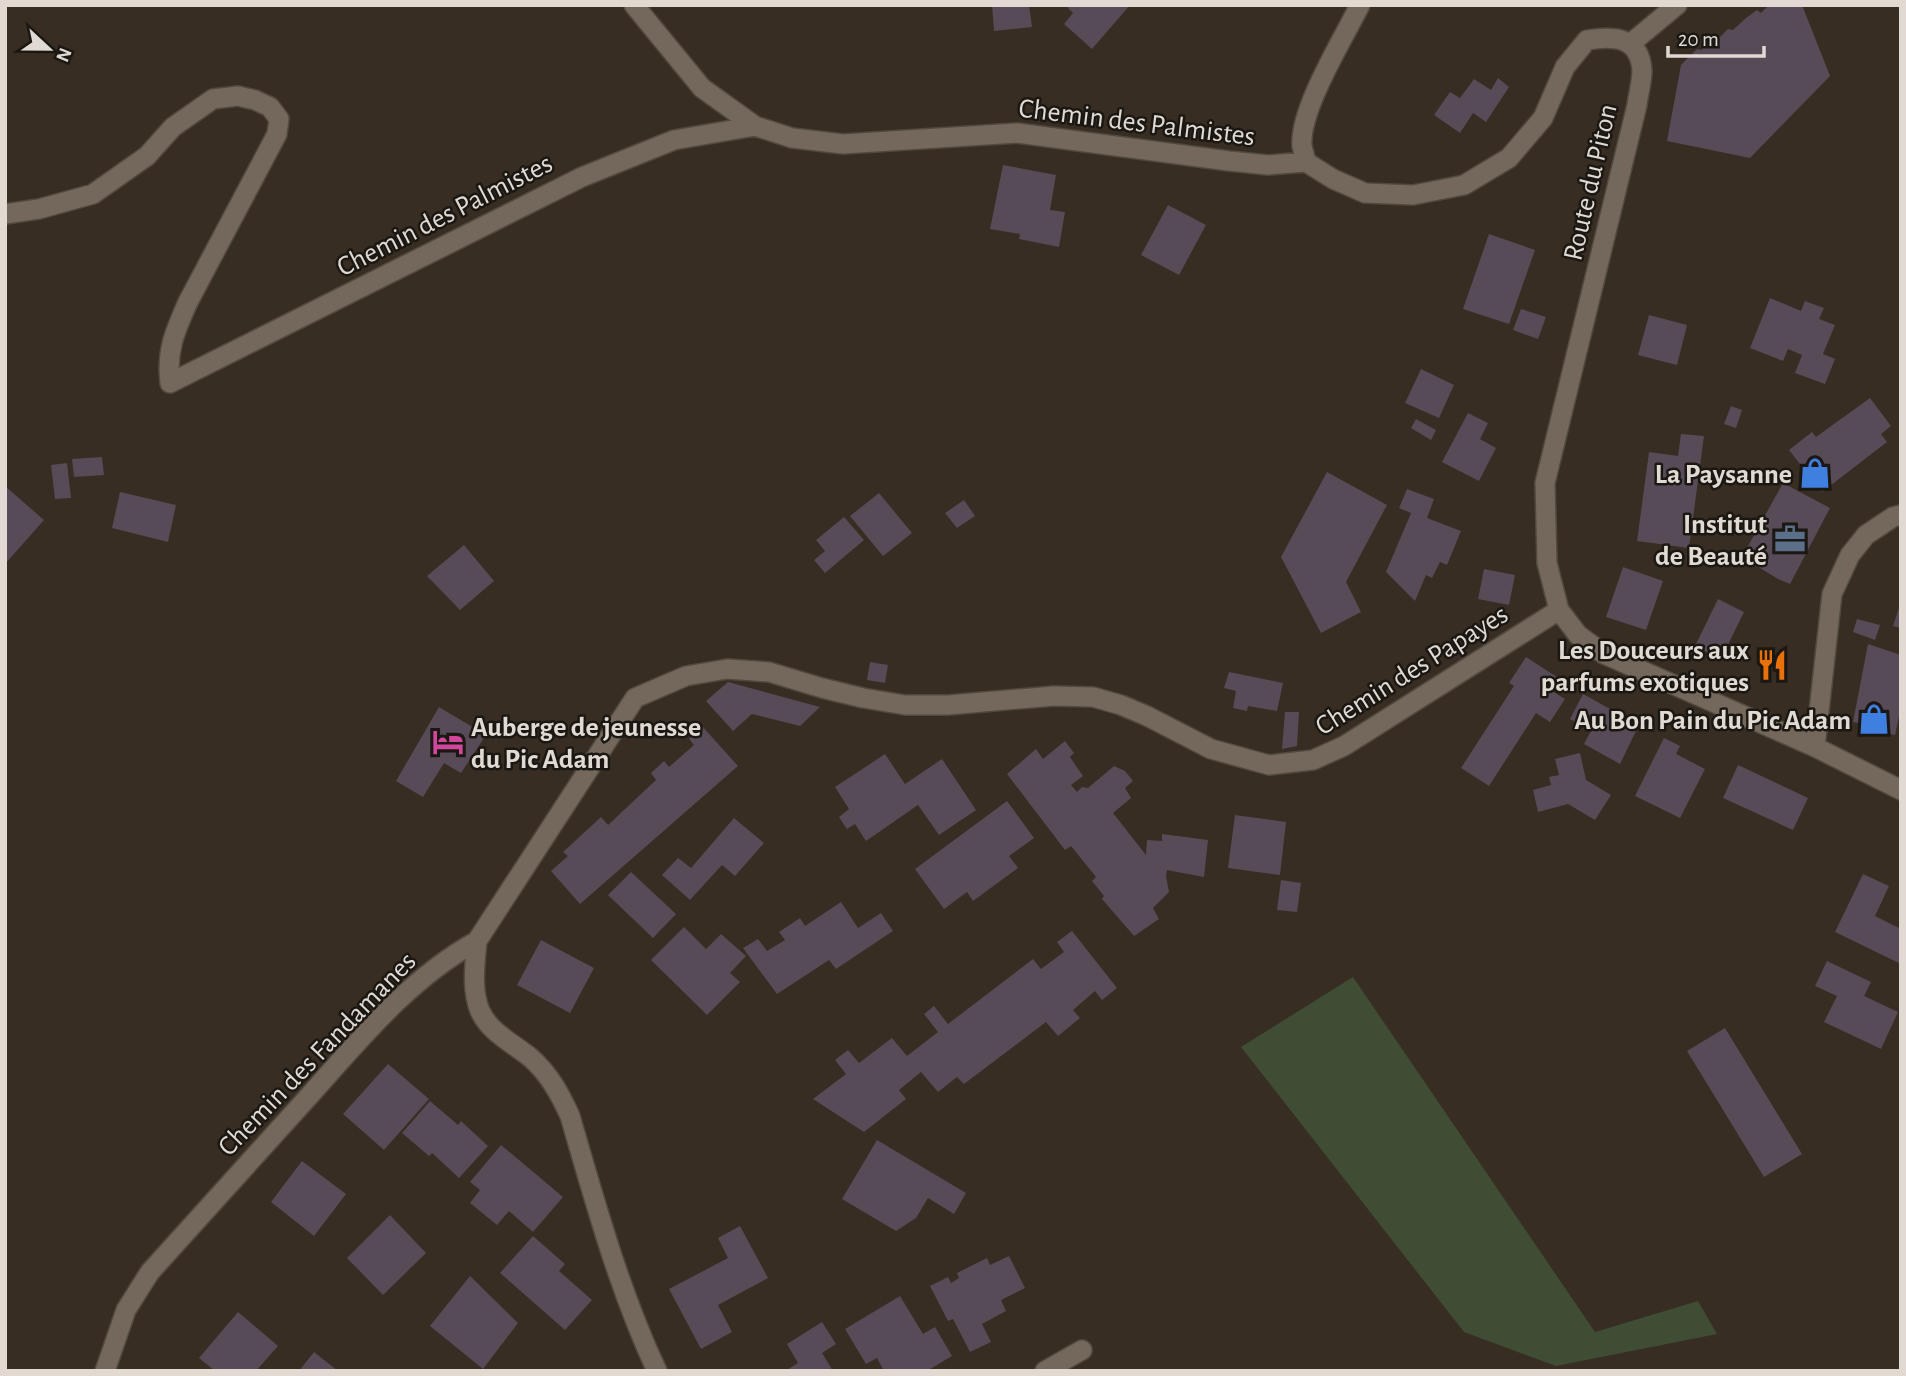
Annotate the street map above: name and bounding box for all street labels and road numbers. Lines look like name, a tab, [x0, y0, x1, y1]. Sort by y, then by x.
street label: Chemin des Palmistes	[1017, 95, 1256, 151]
street label: Route du Piton	[1559, 101, 1623, 263]
street label: Chemin des Palmistes	[333, 149, 557, 282]
street label: Chemin des Papayes	[1311, 600, 1513, 741]
street label: Chemin des Fandamanes	[213, 947, 422, 1162]

